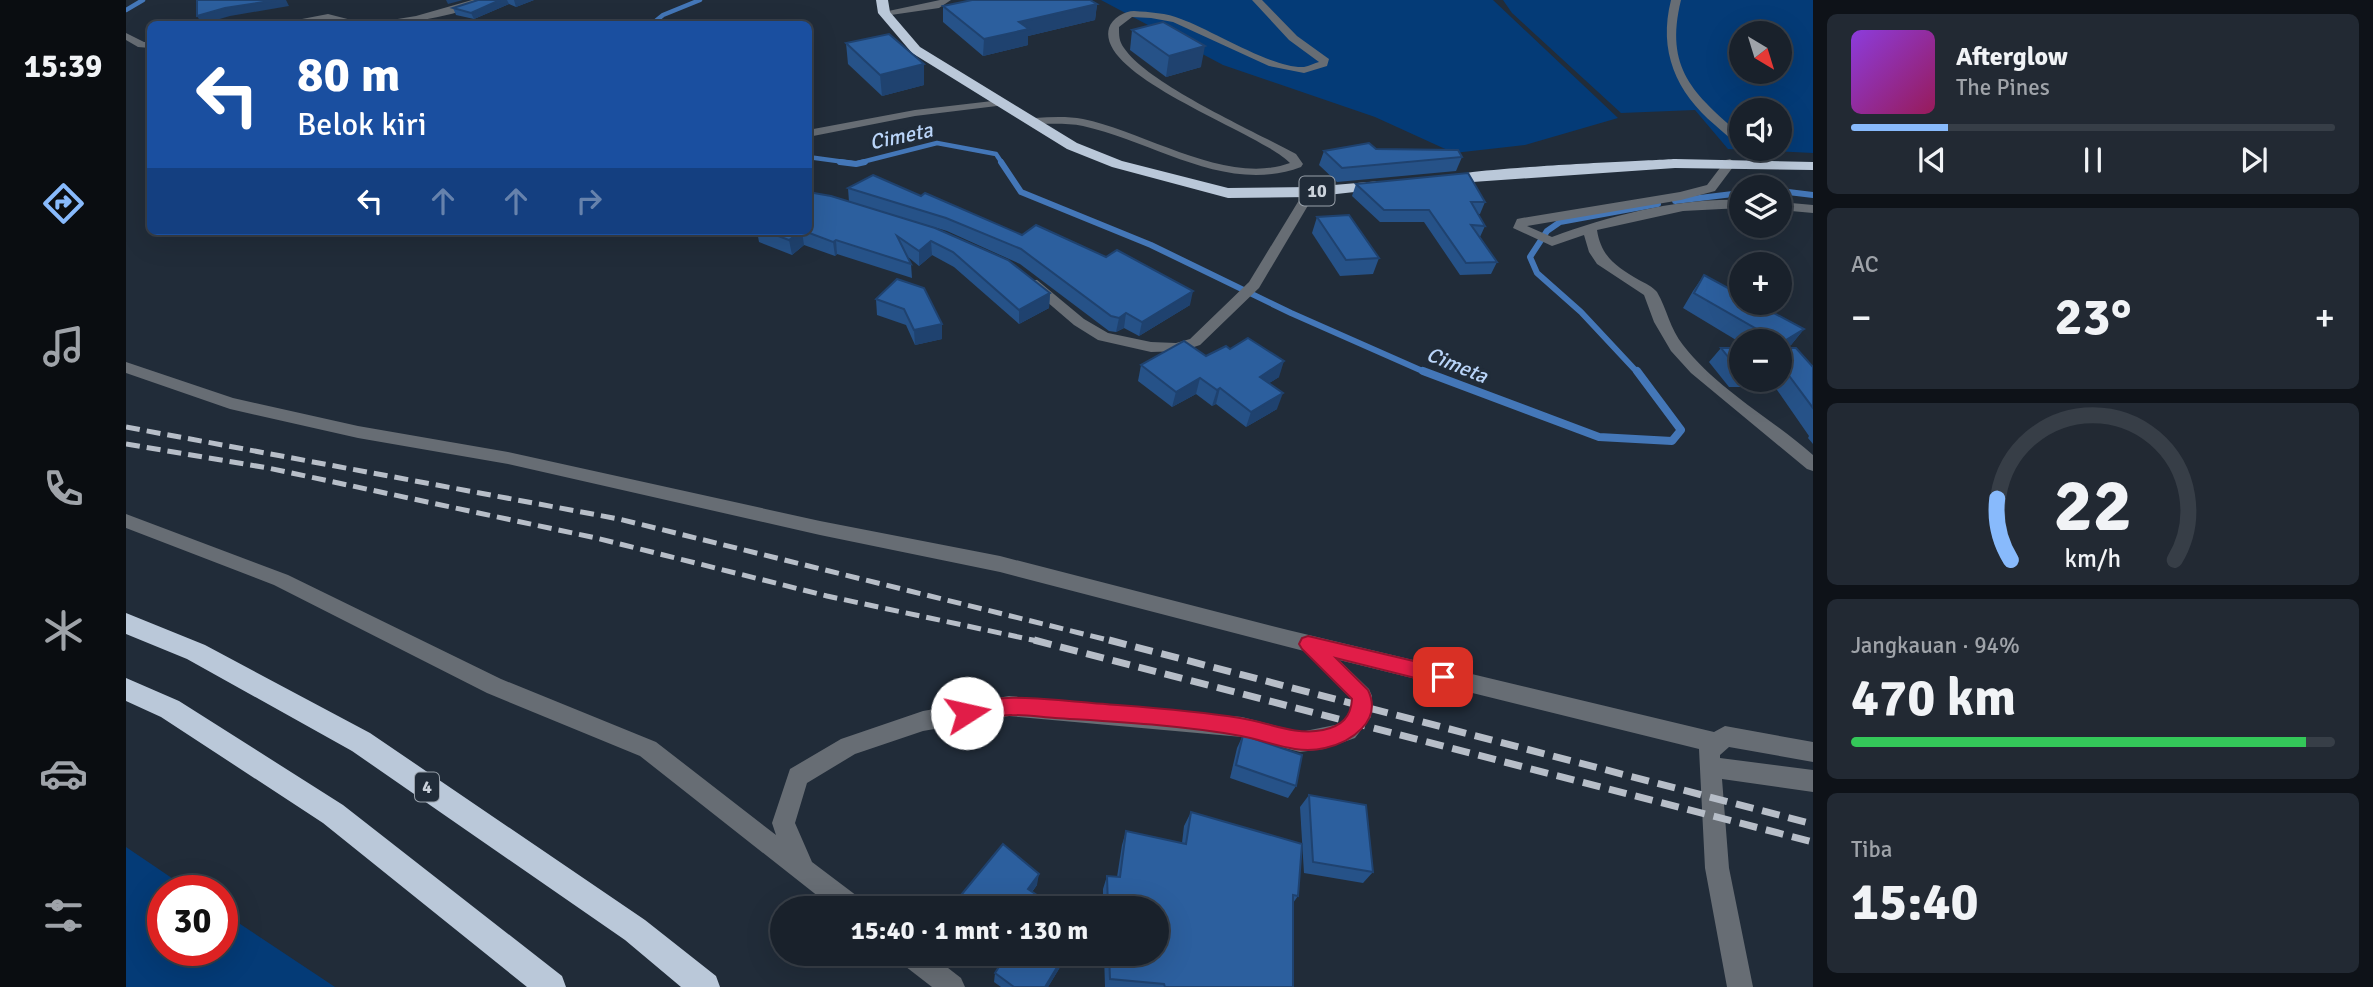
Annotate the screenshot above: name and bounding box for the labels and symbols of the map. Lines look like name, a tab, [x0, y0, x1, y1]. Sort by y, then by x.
north arrow	[1729, 21, 1792, 84]
water label: Cimeta	[867, 116, 936, 155]
road number: 10	[1300, 176, 1334, 206]
water label: Cimeta	[1423, 341, 1493, 389]
pin	[1413, 647, 1473, 707]
position arrow	[930, 676, 1004, 750]
road number: 4	[415, 772, 439, 802]
speed limit sign: 30	[147, 875, 238, 966]

